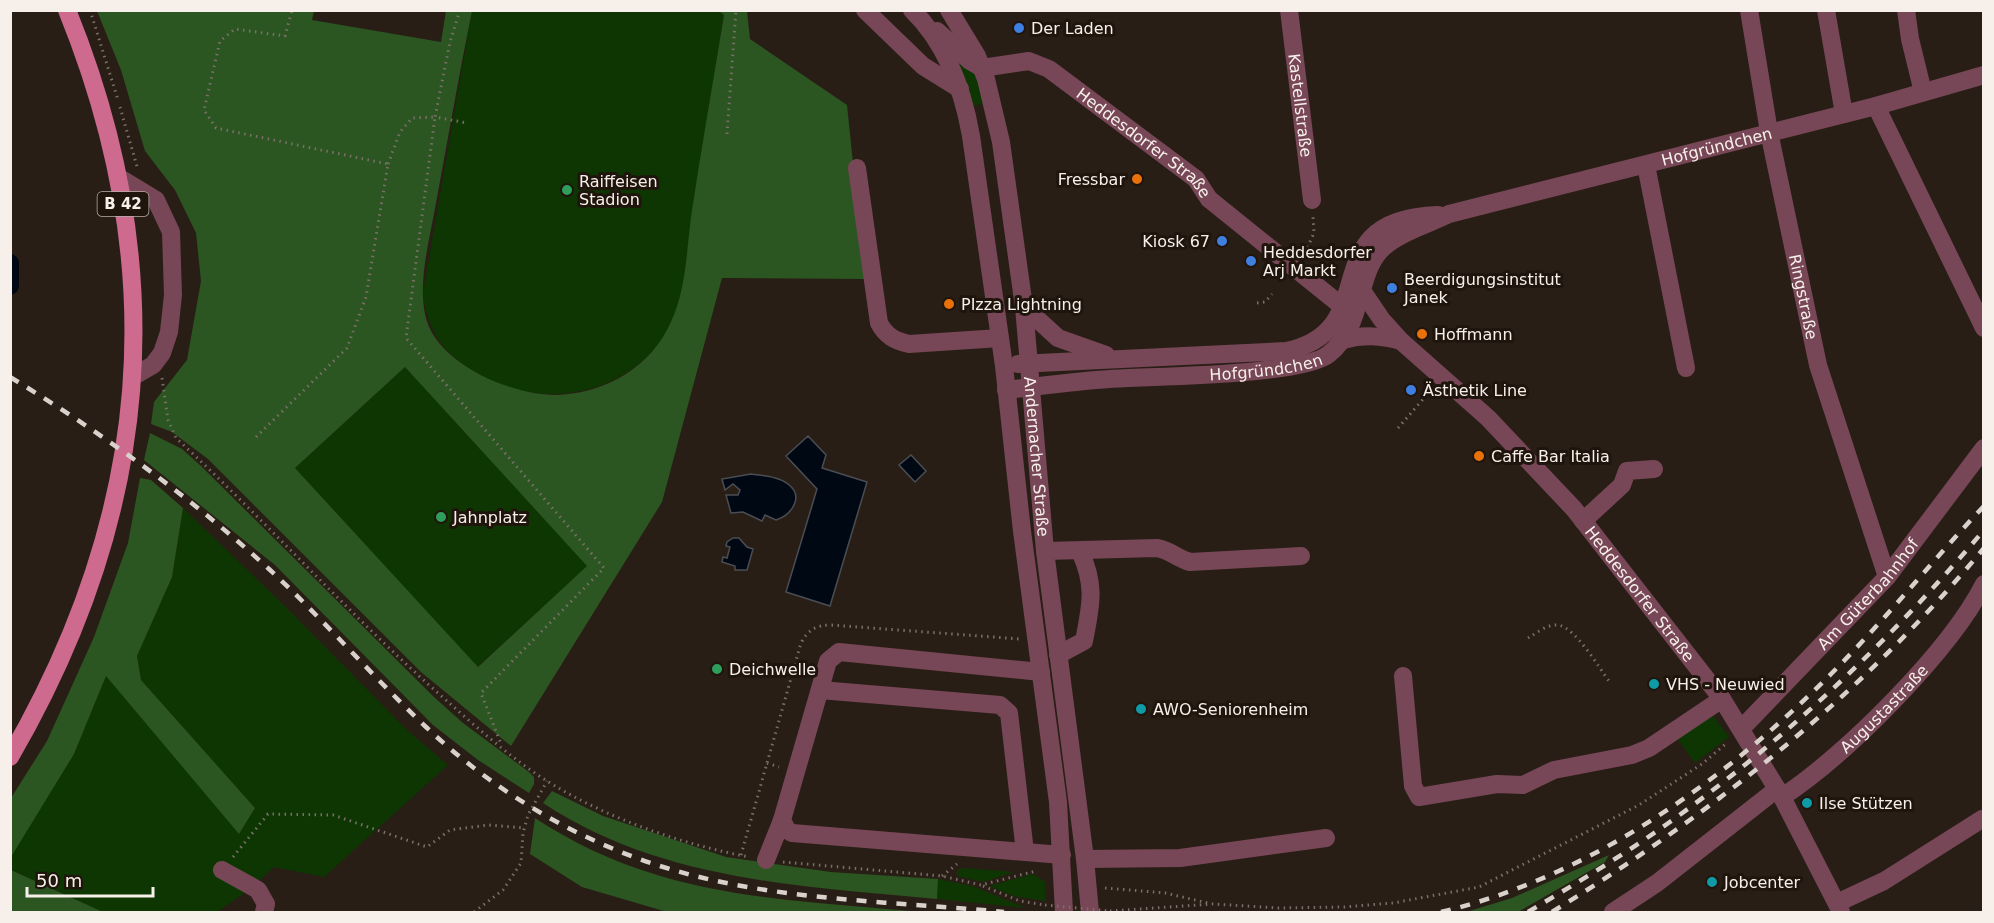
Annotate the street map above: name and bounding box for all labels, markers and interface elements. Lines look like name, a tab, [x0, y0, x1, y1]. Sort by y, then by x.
place label: Der Laden	[1031, 19, 1114, 38]
marker: Der Laden	[1012, 21, 1026, 35]
street label: Kastellstraße	[1284, 52, 1316, 158]
street label: Heddesdorfer Straße	[1073, 84, 1215, 201]
street label: Hofgründchen	[1659, 124, 1774, 170]
place label: Fressbar	[1058, 170, 1125, 189]
place label: Raiffeisen Stadion	[579, 172, 658, 209]
marker: Fressbar	[1130, 172, 1144, 186]
marker: Raiffeisen Stadion	[560, 183, 574, 197]
road number: B 42	[98, 192, 148, 216]
place label: Kiosk 67	[1142, 232, 1210, 251]
marker: Kiosk 67	[1215, 234, 1229, 248]
place label: Heddesdorfer Arj Markt	[1263, 243, 1372, 280]
street label: Ringstraße	[1785, 252, 1821, 341]
marker: Heddesdorfer Arj Markt	[1244, 254, 1258, 268]
place label: Beerdigungsinstitut Janek	[1403, 270, 1561, 307]
marker: Beerdigungsinstitut Janek	[1385, 281, 1399, 295]
place label: PIzza Lightning	[961, 295, 1082, 314]
marker: PIzza Lightning	[942, 297, 956, 311]
place label: Hoffmann	[1434, 325, 1513, 344]
marker: Hoffmann	[1415, 327, 1429, 341]
street label: Hofgründchen	[1209, 350, 1325, 385]
street label: Andernacher Straße	[1020, 376, 1053, 537]
place label: Ästhetik Line	[1423, 381, 1527, 400]
marker: Ästhetik Line	[1404, 383, 1418, 397]
place label: Caffe Bar Italia	[1491, 447, 1610, 466]
marker: Caffe Bar Italia	[1472, 449, 1486, 463]
place label: Jahnplatz	[452, 508, 527, 527]
marker: Jahnplatz	[434, 510, 448, 524]
street label: Heddesdorfer Straße	[1581, 522, 1698, 666]
street label: Am Güterbahnhof	[1814, 535, 1923, 654]
place label: Deichwelle	[729, 660, 816, 679]
street label: Augustastraße	[1836, 661, 1932, 757]
marker: Deichwelle	[710, 662, 724, 676]
place label: VHS - Neuwied	[1666, 675, 1785, 694]
marker: VHS - Neuwied	[1647, 677, 1661, 691]
place label: AWO-Seniorenheim	[1153, 700, 1308, 719]
marker: AWO-Seniorenheim	[1134, 702, 1148, 716]
place label: Ilse Stützen	[1819, 794, 1913, 813]
marker: Ilse Stützen	[1800, 796, 1814, 810]
scale bar	[27, 860, 153, 898]
text: 50 m	[36, 870, 82, 891]
place label: Jobcenter	[1723, 873, 1801, 892]
marker: Jobcenter	[1705, 875, 1719, 889]

